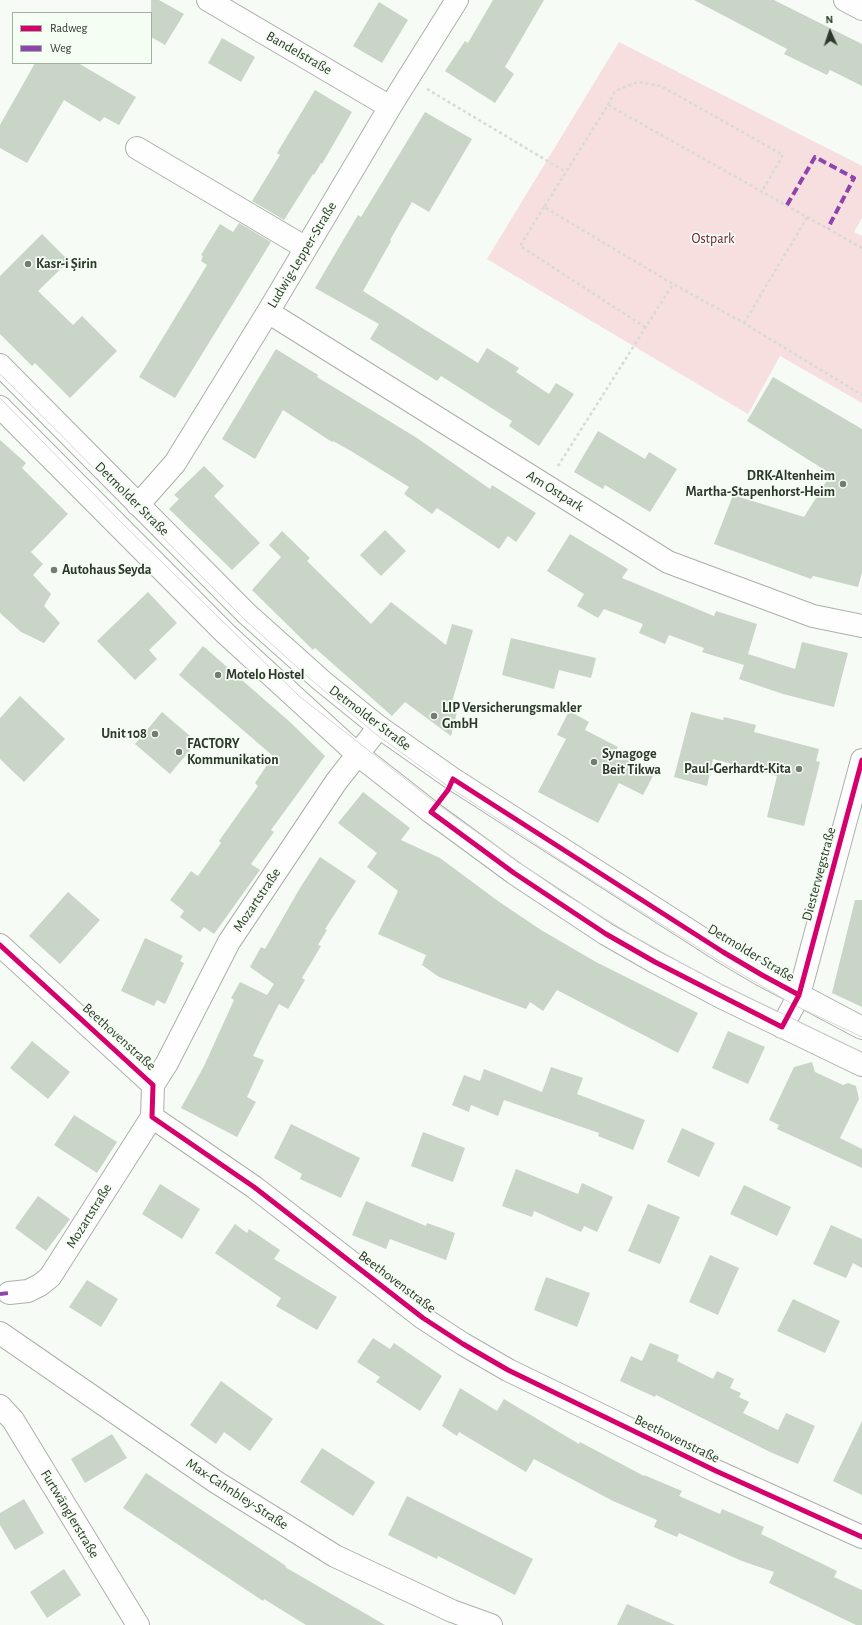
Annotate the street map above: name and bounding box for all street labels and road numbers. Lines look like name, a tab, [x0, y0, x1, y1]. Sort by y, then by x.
street label: Bandelstraße	[263, 27, 335, 79]
street label: Ludwig-Lepper-Straße	[264, 199, 340, 311]
street label: Detmolder Straße	[91, 458, 173, 540]
street label: Am Ostpark	[523, 467, 587, 515]
street label: Detmolder Straße	[326, 682, 414, 754]
street label: Diesterwegstraße	[798, 825, 840, 923]
street label: Mozartstraße	[230, 865, 284, 935]
street label: Detmolder Straße	[705, 921, 797, 985]
street label: Beethovenstraße	[79, 1000, 159, 1074]
street label: Mozartstraße	[62, 1180, 116, 1252]
street label: Beethovenstraße	[355, 1247, 439, 1317]
street label: Beethovenstraße	[632, 1411, 722, 1467]
street label: Max-Cahnbley-Straße	[183, 1455, 291, 1533]
street label: Furtwänglerstraße	[37, 1467, 103, 1561]

